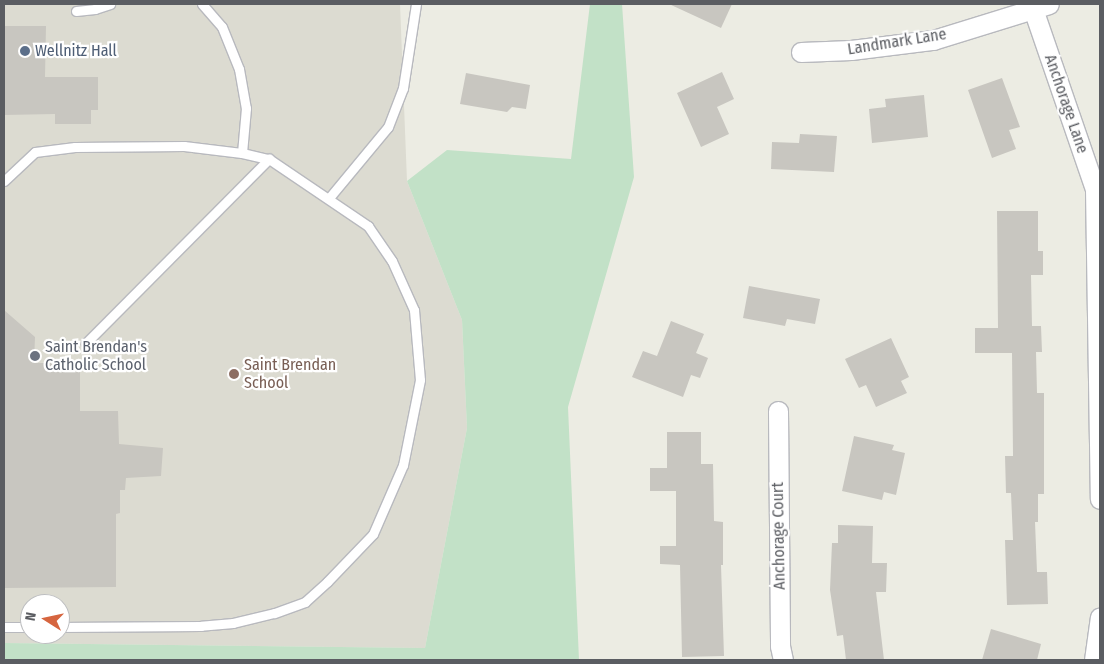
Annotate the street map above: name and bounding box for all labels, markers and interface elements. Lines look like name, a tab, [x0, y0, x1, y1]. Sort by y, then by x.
street label: Landmark Lane	[846, 25, 948, 59]
place label: Wellnitz Hall	[35, 41, 117, 61]
marker: Wellnitz Hall	[19, 45, 31, 57]
street label: Anchorage Lane	[1040, 52, 1092, 156]
place label: Saint Brendan's Catholic School	[45, 337, 147, 375]
marker: Saint Brendan's Catholic School	[29, 350, 41, 362]
place label: Saint Brendan School	[244, 355, 336, 393]
marker: Saint Brendan School	[228, 368, 240, 380]
street label: Anchorage Court	[768, 482, 790, 590]
north arrow	[20, 594, 70, 644]
text: N	[22, 611, 40, 622]

